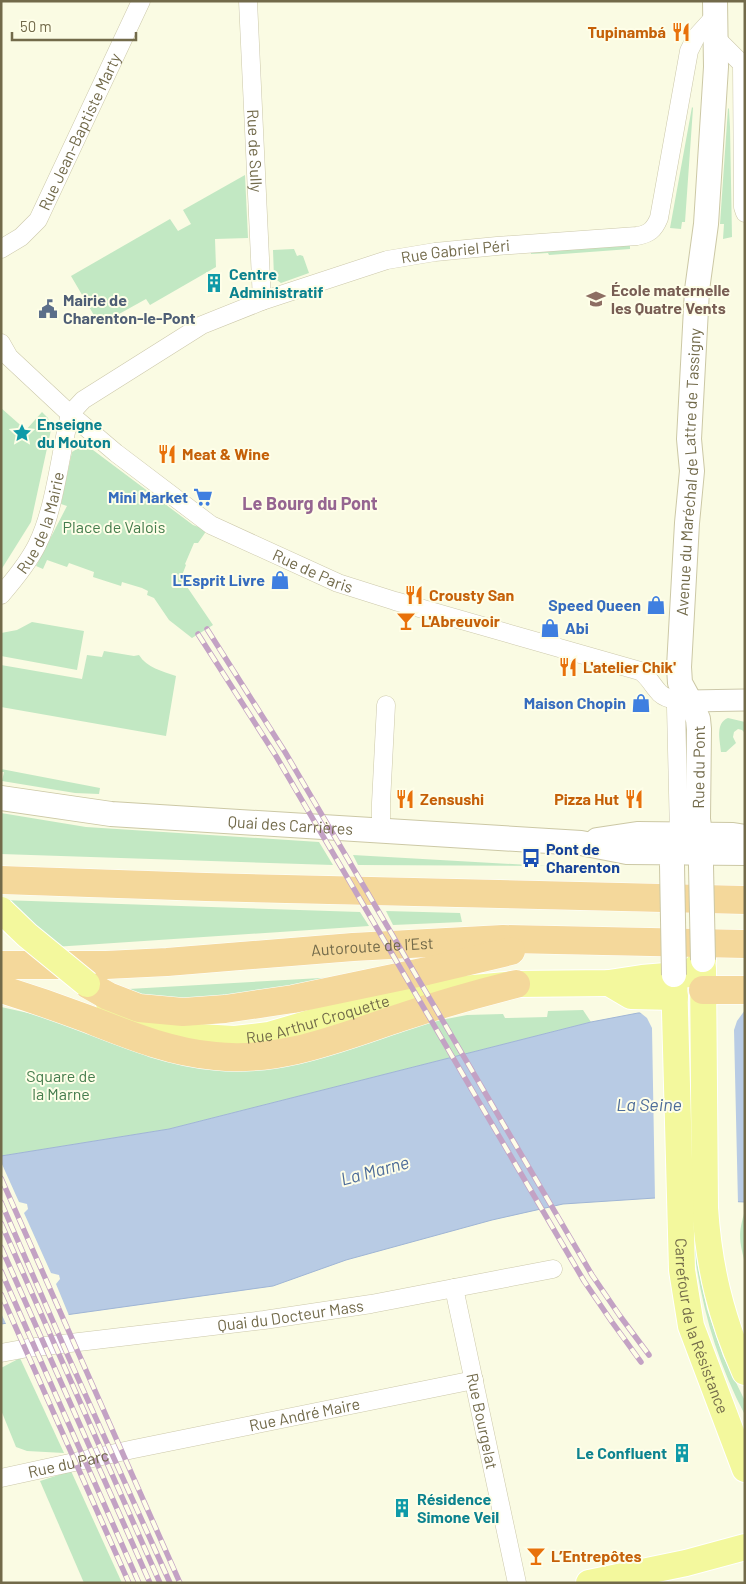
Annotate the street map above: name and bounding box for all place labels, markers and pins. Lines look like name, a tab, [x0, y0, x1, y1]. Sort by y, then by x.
restaurant icon: Tupinambá	[670, 21, 692, 43]
place label: Tupinambá	[587, 22, 666, 41]
place label: Centre Administratif	[229, 264, 324, 301]
building icon: Centre Administratif	[203, 272, 225, 294]
place label: École maternelle les Quatre Vents	[611, 280, 730, 317]
school or university icon: École maternelle les Quatre Vents	[585, 288, 607, 310]
place label: Mairie de Charenton-le-Pont	[63, 290, 195, 327]
public building icon: Mairie de Charenton-le-Pont	[37, 298, 59, 320]
place label: Enseigne du Mouton	[37, 414, 111, 451]
place icon: Enseigne du Mouton	[11, 422, 33, 444]
restaurant icon: Meat & Wine	[156, 443, 178, 465]
place label: Meat & Wine	[182, 444, 270, 463]
supermarket icon: Mini Market	[192, 486, 214, 508]
place label: Mini Market	[108, 487, 188, 506]
shop icon: L'Esprit Livre	[269, 569, 291, 591]
place label: L'Esprit Livre	[173, 570, 265, 589]
restaurant icon: Crousty San	[403, 584, 425, 606]
place label: Crousty San	[429, 585, 514, 604]
shop icon: Speed Queen	[645, 594, 667, 616]
place label: Speed Queen	[548, 595, 641, 614]
bar icon: L'Abreuvoir	[395, 610, 417, 632]
place label: L'Abreuvoir	[421, 611, 500, 630]
shop icon: Abi	[539, 617, 561, 639]
place label: Abi	[565, 618, 589, 637]
restaurant icon: L'atelier Chik'	[557, 656, 579, 678]
place label: L'atelier Chik'	[583, 657, 676, 676]
shop icon: Maison Chopin	[630, 692, 652, 714]
place label: Maison Chopin	[524, 693, 626, 712]
restaurant icon: Zensushi	[394, 788, 416, 810]
restaurant icon: Pizza Hut	[623, 788, 645, 810]
place label: Zensushi	[420, 789, 484, 808]
place label: Pizza Hut	[554, 789, 619, 808]
place label: Pont de Charenton	[546, 839, 620, 876]
bus stop icon: Pont de Charenton	[520, 847, 542, 869]
building icon: Le Confluent	[671, 1442, 693, 1464]
place label: Le Confluent	[576, 1443, 667, 1462]
place label: Résidence Simone Veil	[417, 1489, 499, 1526]
building icon: Résidence Simone Veil	[391, 1497, 413, 1519]
bar icon: L’Entrepôtes	[525, 1545, 547, 1567]
place label: L’Entrepôtes	[551, 1546, 642, 1565]

